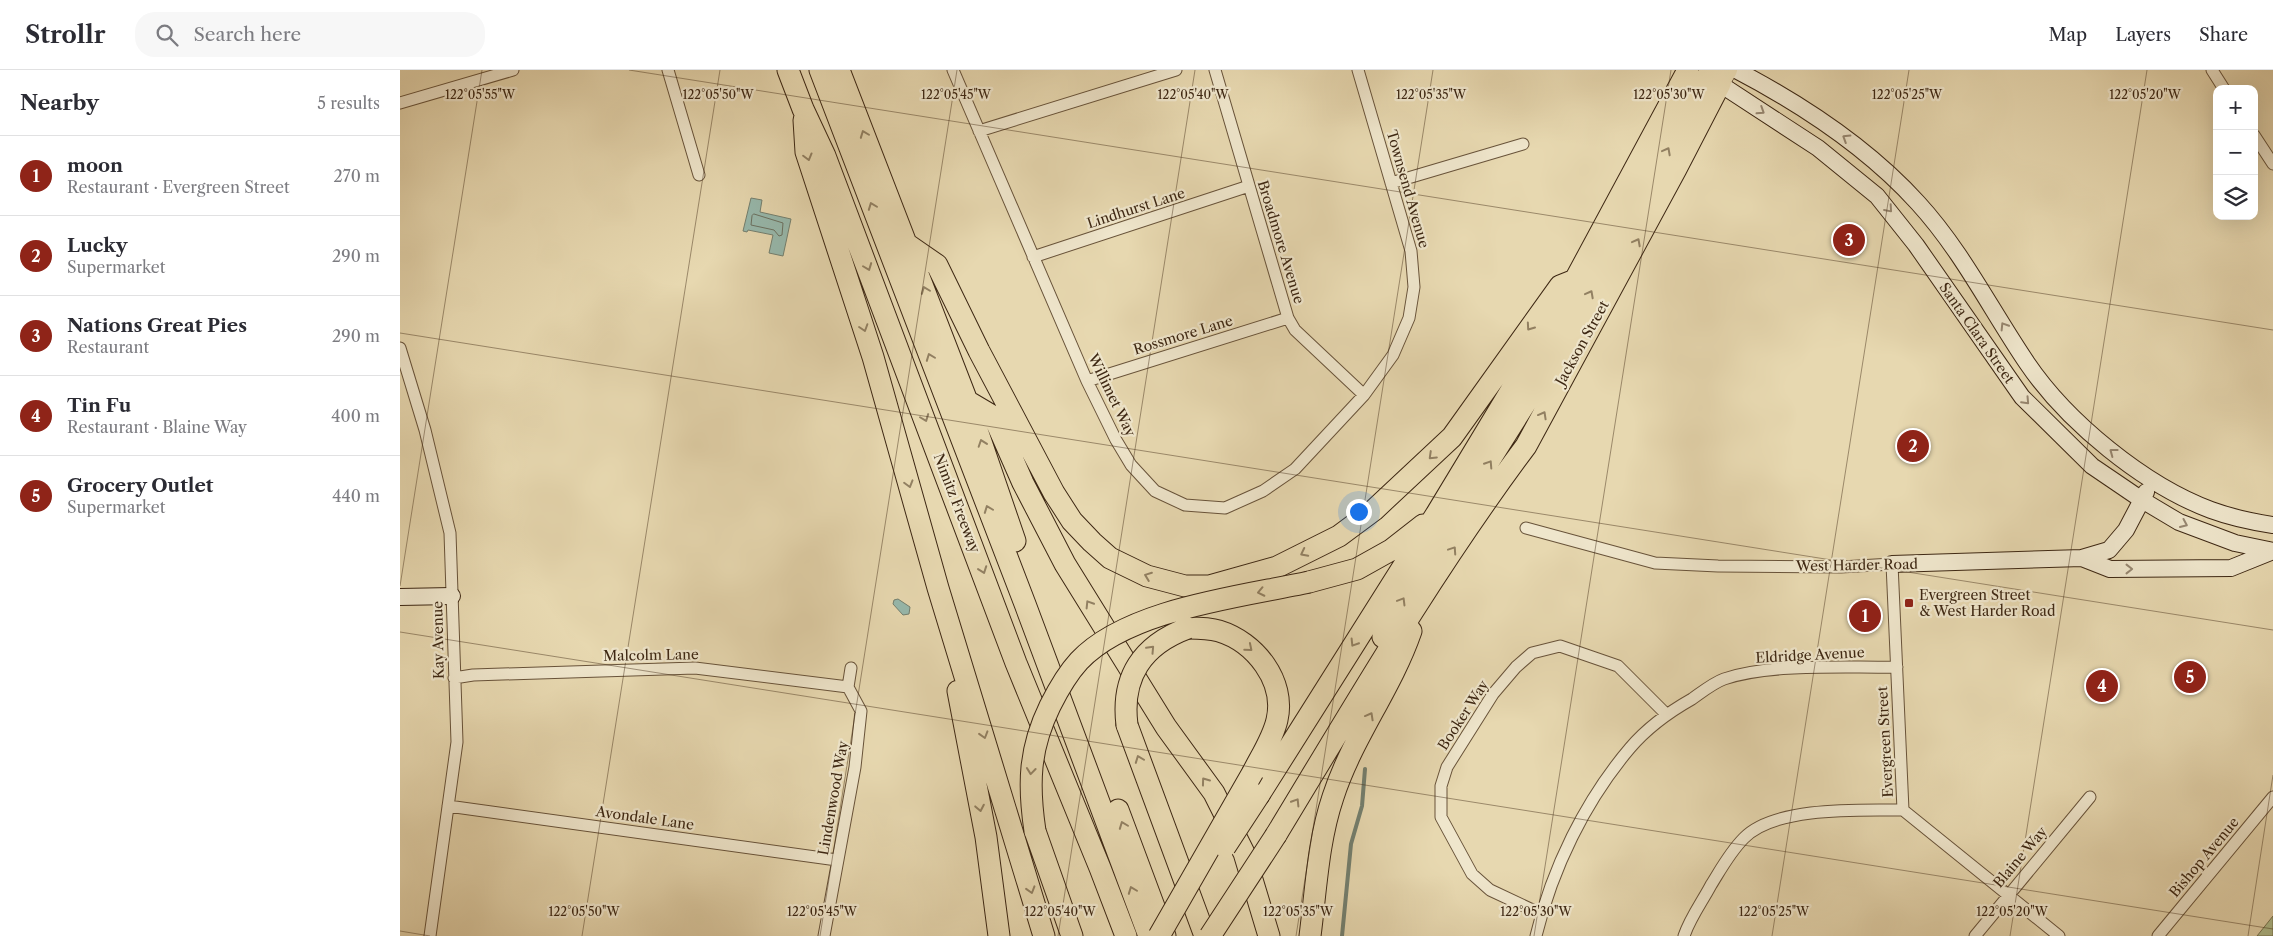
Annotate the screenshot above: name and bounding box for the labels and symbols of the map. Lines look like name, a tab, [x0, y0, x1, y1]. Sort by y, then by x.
text: 122°05'55"W	[445, 87, 516, 102]
text: 122°05'50"W	[682, 87, 754, 102]
text: 122°05'45"W	[921, 87, 992, 102]
text: 122°05'40"W	[1157, 87, 1229, 102]
text: 122°05'35"W	[1396, 87, 1467, 102]
text: 122°05'30"W	[1633, 87, 1706, 102]
text: 122°05'25"W	[1872, 87, 1943, 102]
text: 122°05'20"W	[2109, 87, 2182, 102]
one-way arrow	[1755, 104, 1764, 114]
street label: Townsend Avenue	[1383, 128, 1433, 250]
one-way arrow	[860, 130, 871, 139]
one-way arrow	[1842, 134, 1851, 144]
one-way arrow	[1661, 147, 1671, 156]
one-way arrow	[802, 152, 812, 161]
street label: Broadmore Avenue	[1254, 178, 1308, 306]
street label: Lindhurst Lane	[1085, 184, 1187, 232]
one-way arrow	[868, 202, 878, 210]
one-way arrow	[1883, 204, 1892, 213]
pin: 3	[1833, 221, 1865, 259]
one-way arrow	[1631, 238, 1641, 247]
one-way arrow	[862, 262, 872, 270]
street label: Santa Clara Street	[1935, 279, 2019, 387]
one-way arrow	[921, 286, 932, 295]
one-way arrow	[1584, 290, 1594, 299]
street label: Jackson Street	[1550, 297, 1613, 390]
street label: Rossmore Lane	[1131, 311, 1235, 359]
one-way arrow	[1527, 321, 1536, 331]
one-way arrow	[2001, 322, 2011, 331]
one-way arrow	[858, 323, 868, 332]
street label: Willimet Way	[1084, 350, 1140, 440]
one-way arrow	[926, 354, 936, 362]
one-way arrow	[2020, 396, 2029, 405]
one-way arrow	[1536, 412, 1546, 421]
one-way arrow	[919, 414, 929, 422]
pin: 2	[1897, 427, 1929, 465]
one-way arrow	[978, 439, 988, 448]
one-way arrow	[2109, 449, 2119, 458]
one-way arrow	[1429, 450, 1438, 459]
street label: Nimitz Freeway	[930, 451, 984, 555]
one-way arrow	[1483, 460, 1492, 469]
one-way arrow	[903, 479, 913, 488]
your location	[1346, 499, 1372, 525]
one-way arrow	[984, 505, 995, 514]
one-way arrow	[2179, 517, 2188, 528]
one-way arrow	[1300, 547, 1309, 557]
one-way arrow	[1447, 547, 1456, 556]
street label: West Harder Road	[1795, 555, 1919, 575]
one-way arrow	[2125, 564, 2133, 574]
one-way arrow	[977, 566, 987, 574]
one-way arrow	[1145, 572, 1153, 582]
one-way arrow	[1257, 586, 1266, 597]
place label: Evergreen Street & West Harder Road	[1919, 586, 2056, 620]
one-way arrow	[1395, 597, 1405, 606]
pin: 1	[1849, 597, 1881, 635]
marker: Evergreen Street & West Harder Road	[1903, 597, 1915, 609]
street label: Kay Avenue	[428, 601, 448, 679]
one-way arrow	[1086, 601, 1096, 610]
one-way arrow	[1351, 637, 1361, 646]
one-way arrow	[1243, 643, 1252, 651]
street label: Eldridge Avenue	[1755, 643, 1865, 667]
street label: Malcolm Lane	[603, 645, 699, 665]
one-way arrow	[1145, 646, 1154, 655]
pin: 5	[2174, 658, 2206, 696]
pin: 4	[2086, 667, 2118, 705]
street label: Booker Way	[1434, 676, 1492, 753]
street label: Evergreen Street	[1873, 686, 1897, 798]
one-way arrow	[1364, 712, 1374, 721]
one-way arrow	[978, 730, 988, 738]
street label: Lindenwood Way	[814, 739, 852, 857]
one-way arrow	[1135, 755, 1145, 764]
one-way arrow	[1026, 768, 1037, 776]
one-way arrow	[1203, 778, 1211, 787]
one-way arrow	[1289, 798, 1299, 807]
street label: Avondale Lane	[594, 802, 695, 834]
one-way arrow	[974, 803, 985, 812]
street label: Bishop Avenue	[2165, 813, 2243, 901]
one-way arrow	[1119, 821, 1130, 830]
street label: Blaine Way	[1989, 823, 2051, 891]
one-way arrow	[1026, 885, 1036, 894]
one-way arrow	[1128, 887, 1138, 895]
text: 122°05'50"W	[548, 904, 620, 919]
text: 122°05'45"W	[787, 904, 858, 919]
text: 122°05'40"W	[1024, 904, 1096, 919]
text: 122°05'35"W	[1263, 904, 1334, 919]
text: 122°05'30"W	[1500, 904, 1573, 919]
text: 122°05'25"W	[1739, 904, 1810, 919]
text: 122°05'20"W	[1976, 904, 2049, 919]

